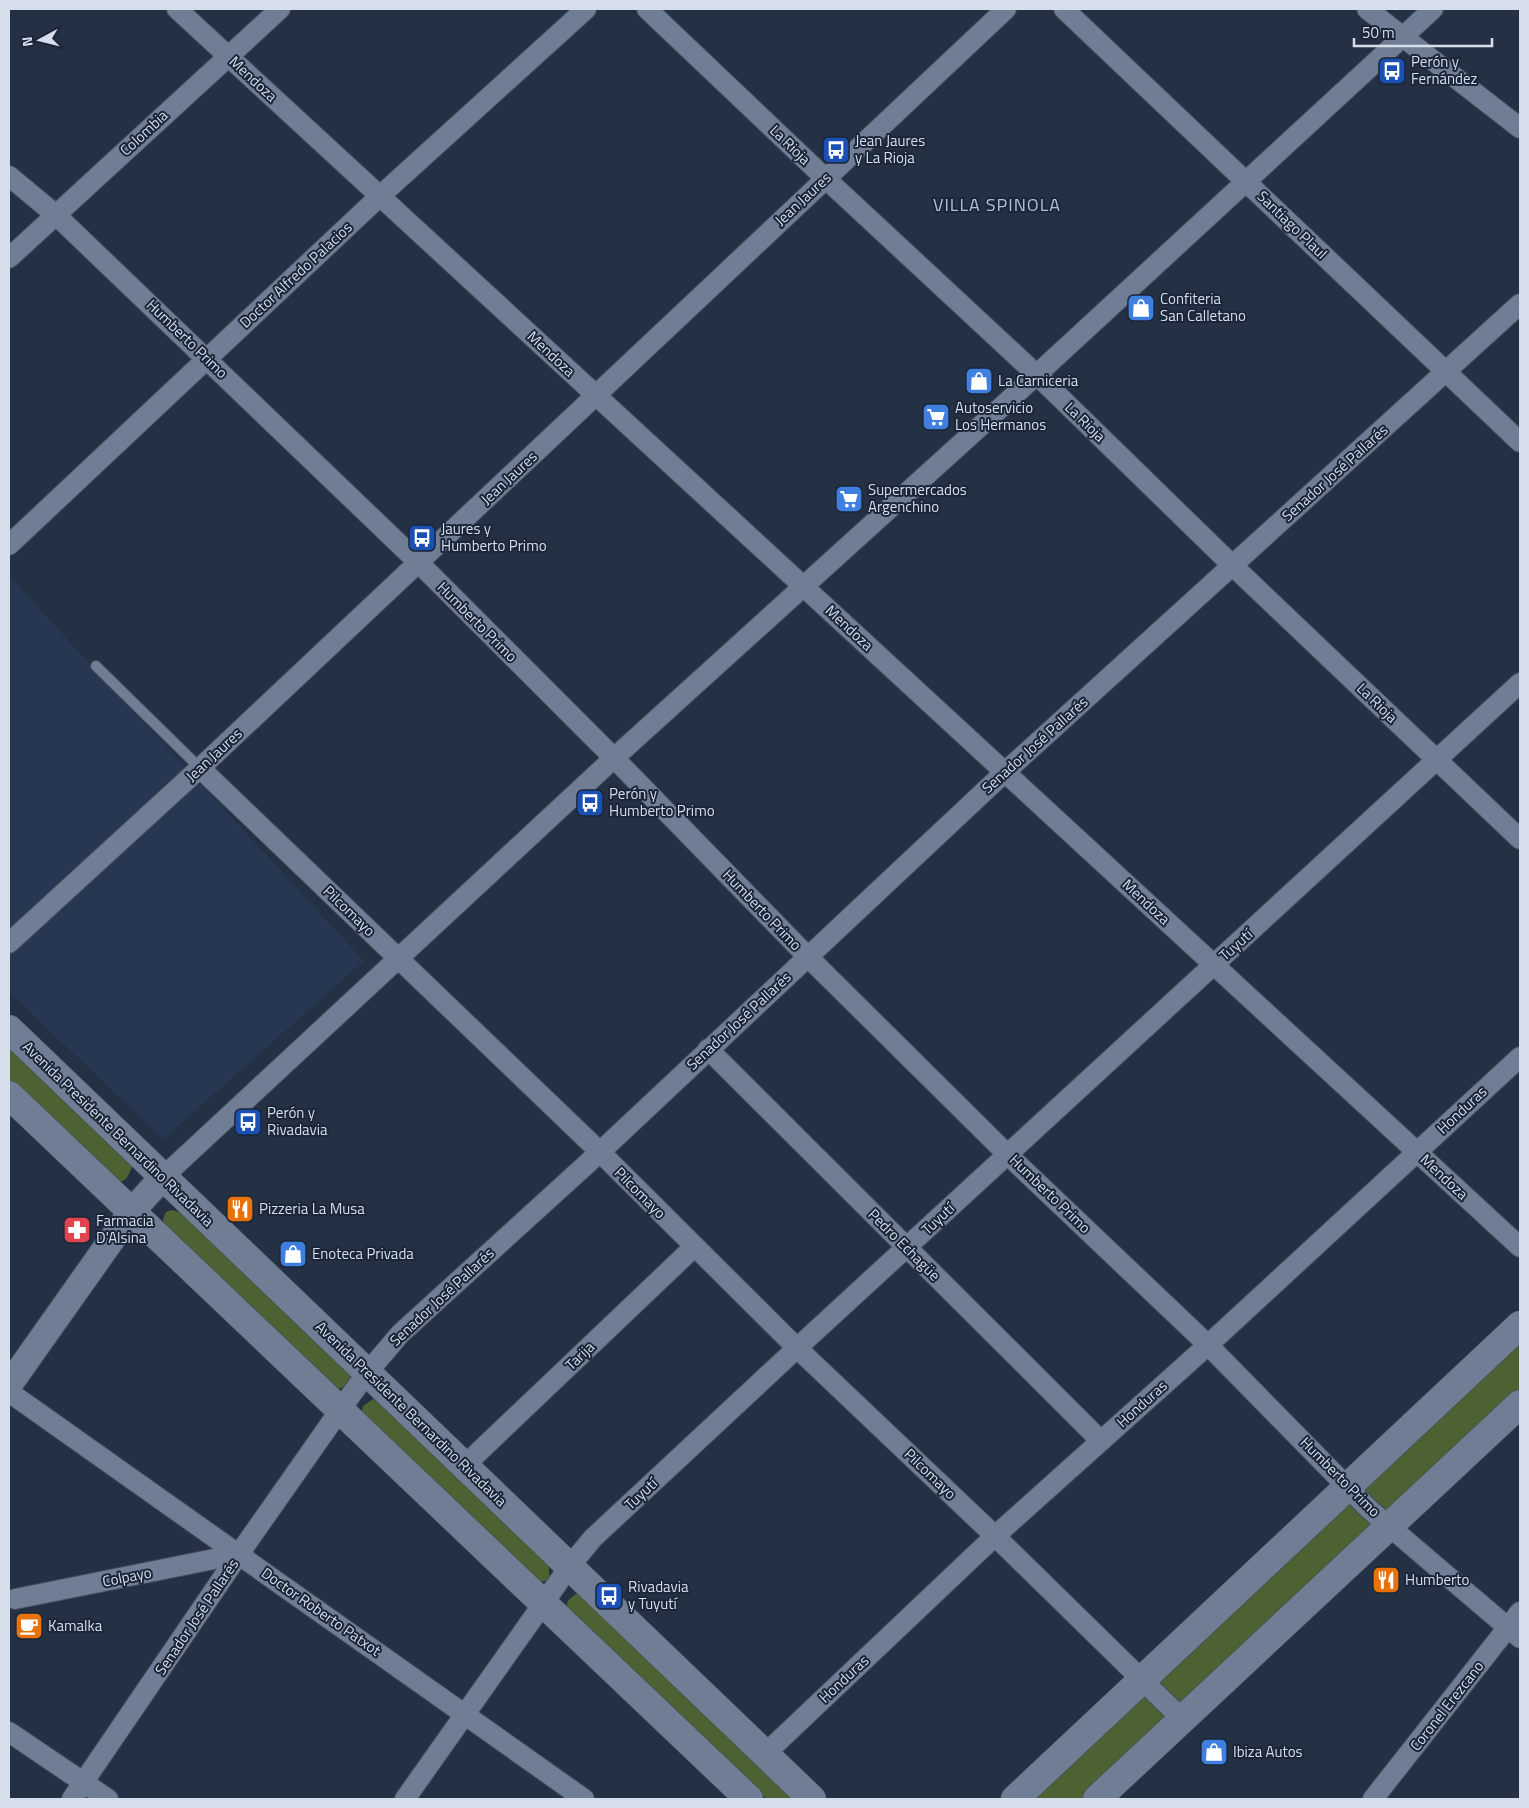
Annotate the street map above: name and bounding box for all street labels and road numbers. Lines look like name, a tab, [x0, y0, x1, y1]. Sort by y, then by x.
street label: Mendoza	[224, 50, 283, 107]
street label: Colombia	[114, 104, 173, 161]
street label: La Rioja	[765, 119, 816, 170]
street label: Jean Jaures	[769, 166, 836, 231]
street label: Santiago Plaul	[1252, 185, 1333, 264]
street label: Doctor Alfredo Palacios	[234, 216, 357, 333]
street label: Humberto Primo	[141, 294, 233, 384]
street label: Mendoza	[522, 325, 581, 382]
street label: La Rioja	[1060, 396, 1111, 447]
street label: Senador José Pallarés	[1276, 419, 1393, 527]
street label: Jean Jaures	[475, 445, 542, 510]
street label: Humberto Primo	[432, 576, 523, 667]
street label: Mendoza	[820, 599, 879, 656]
street label: La Rioja	[1352, 677, 1403, 728]
street label: Senador José Pallarés	[976, 691, 1093, 799]
street label: Jean Jaures	[180, 722, 247, 787]
street label: Humberto Primo	[717, 864, 807, 956]
street label: Mendoza	[1117, 873, 1176, 930]
street label: Pilcomayo	[318, 880, 381, 942]
street label: Tuyutí	[1214, 922, 1259, 966]
street label: Senador José Pallarés	[681, 966, 796, 1075]
street label: Avenida Presidente Bernardino Rivadavia	[17, 1036, 220, 1232]
street label: Honduras	[1431, 1080, 1492, 1139]
street label: Mendoza	[1415, 1148, 1474, 1205]
street label: Humberto Primo	[1004, 1149, 1096, 1239]
street label: Pilcomayo	[609, 1162, 672, 1224]
street label: Tuyutí	[916, 1196, 961, 1240]
street label: Pedro Echagüe	[863, 1203, 946, 1286]
street label: Senador José Pallarés	[384, 1242, 499, 1351]
street label: Avenida Presidente Bernardino Rivadavia	[310, 1316, 513, 1512]
street label: Tarija	[560, 1335, 600, 1375]
street label: Honduras	[1111, 1374, 1172, 1433]
street label: Humberto Primo	[1295, 1431, 1386, 1522]
street label: Pilcomayo	[899, 1443, 962, 1505]
street label: Tuyutí	[619, 1471, 664, 1515]
street label: Senador José Pallarés	[149, 1554, 244, 1680]
street label: Colpayo	[100, 1560, 154, 1593]
street label: Doctor Roberto Patxot	[257, 1562, 386, 1662]
street label: Honduras	[813, 1649, 874, 1708]
street label: Coronel Erezcano	[1404, 1656, 1489, 1756]

